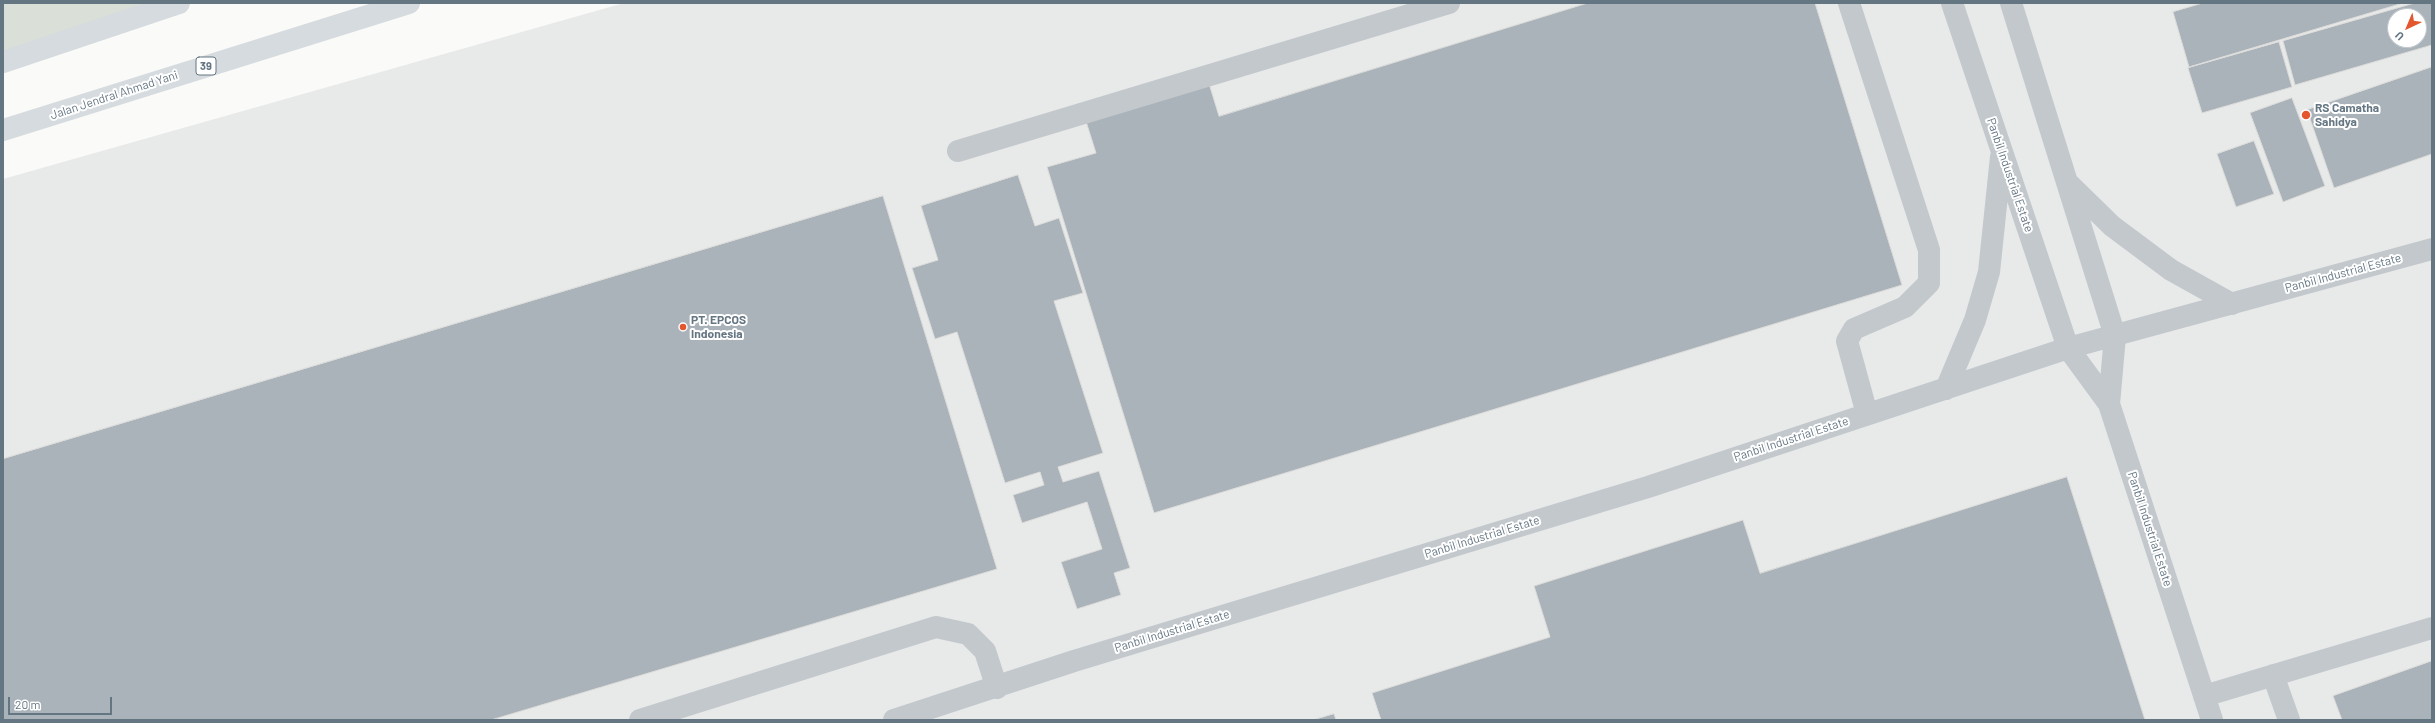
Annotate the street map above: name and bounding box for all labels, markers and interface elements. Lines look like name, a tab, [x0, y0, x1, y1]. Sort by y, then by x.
north arrow	[2387, 8, 2427, 48]
text: U	[2392, 29, 2406, 43]
road number: 39	[196, 57, 216, 75]
street label: Jalan Jendral Ahmad Yani	[48, 68, 180, 122]
place label: RS Camatha Sahidya	[2315, 101, 2379, 129]
marker: RS Camatha Sahidya	[2300, 109, 2312, 121]
street label: Panbil Industrial Estate	[1984, 116, 2036, 234]
street label: Panbil Industrial Estate	[2283, 251, 2403, 295]
place label: PT. EPCOS Indonesia	[691, 313, 746, 341]
marker: PT. EPCOS Indonesia	[678, 322, 688, 332]
street label: Panbil Industrial Estate	[1732, 414, 1850, 464]
street label: Panbil Industrial Estate	[2125, 470, 2175, 588]
street label: Panbil Industrial Estate	[1423, 513, 1541, 561]
street label: Panbil Industrial Estate	[1113, 607, 1231, 655]
scale bar	[10, 689, 114, 715]
text: 20 m	[15, 697, 41, 711]

